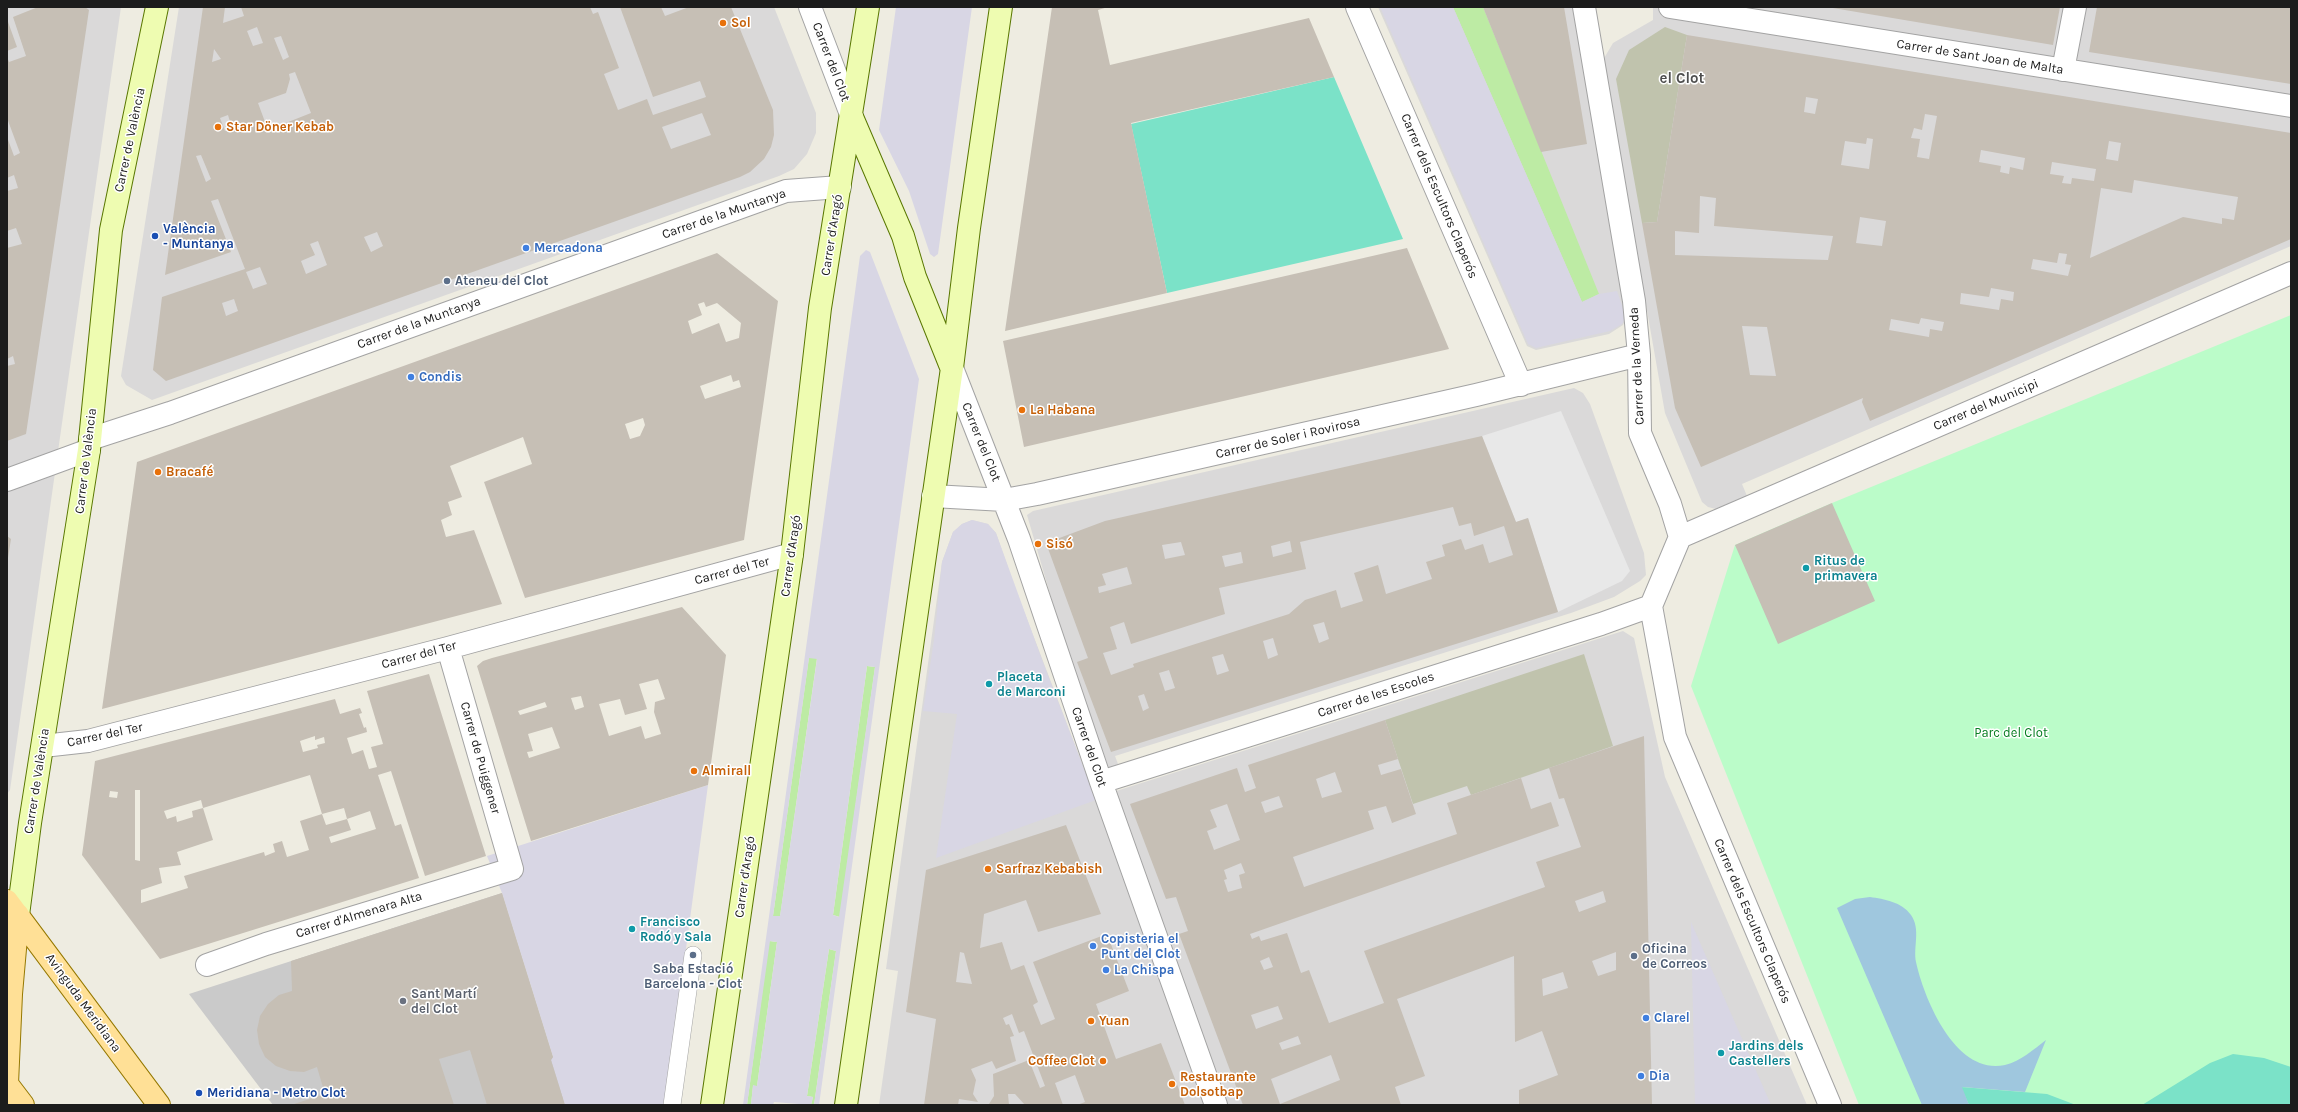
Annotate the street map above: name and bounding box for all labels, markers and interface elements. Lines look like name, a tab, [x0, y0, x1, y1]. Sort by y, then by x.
place label: Sol	[731, 15, 751, 31]
marker: Sol	[718, 18, 728, 28]
street label: Carrer del Clot	[809, 20, 853, 104]
street label: Carrer de Sant Joan de Malta	[1895, 36, 2065, 78]
district label: el Clot	[1660, 70, 1704, 88]
street label: Carrer de València	[111, 86, 149, 194]
street label: Carrer dels Escultors Claperós	[1397, 111, 1481, 281]
place label: Star Döner Kebab	[226, 119, 334, 135]
marker: Star Döner Kebab	[213, 122, 223, 132]
street label: Carrer de la Muntanya	[660, 185, 788, 243]
street label: Carrer d'Aragó	[818, 193, 846, 277]
place label: València - Muntanya	[163, 221, 234, 252]
marker: València - Muntanya	[150, 231, 160, 241]
place label: Mercadona	[534, 240, 603, 256]
marker: Mercadona	[521, 243, 531, 253]
place label: Ateneu del Clot	[455, 273, 548, 289]
marker: Ateneu del Clot	[442, 276, 452, 286]
street label: Carrer de la Muntanya	[355, 293, 483, 353]
street label: Carrer de la Verneda	[1626, 307, 1648, 425]
place label: Condis	[419, 369, 462, 385]
marker: Condis	[406, 372, 416, 382]
street label: Carrer del Municipi	[1931, 376, 2041, 434]
street label: Carrer del Clot	[958, 400, 1004, 484]
place label: La Habana	[1030, 402, 1095, 418]
marker: La Habana	[1017, 405, 1027, 415]
street label: Carrer de València	[72, 407, 100, 515]
street label: Carrer de Soler i Rovirosa	[1214, 414, 1362, 462]
place label: Bracafé	[166, 464, 213, 480]
marker: Bracafé	[153, 467, 163, 477]
street label: Carrer d'Aragó	[778, 514, 804, 598]
place label: Sisó	[1046, 536, 1073, 552]
marker: Sisó	[1033, 539, 1043, 549]
place label: Ritus de primavera	[1814, 553, 1878, 584]
street label: Carrer del Ter	[693, 554, 771, 588]
marker: Ritus de primavera	[1801, 563, 1811, 573]
street label: Carrer del Ter	[380, 638, 458, 672]
place label: Placeta de Marconi	[997, 669, 1066, 700]
street label: Carrer de les Escoles	[1316, 669, 1436, 721]
marker: Placeta de Marconi	[984, 679, 994, 689]
street label: Carrer de Puiggener	[457, 700, 503, 816]
street label: Carrer del Clot	[1068, 705, 1110, 789]
street label: Carrer del Ter	[66, 719, 144, 751]
park label: Parc del Clot	[1974, 725, 2048, 741]
street label: Carrer de València	[21, 727, 53, 835]
place label: Almirall	[702, 763, 751, 779]
marker: Almirall	[689, 766, 699, 776]
street label: Carrer d'Aragó	[732, 835, 758, 919]
street label: Carrer dels Escultors Claperós	[1710, 836, 1794, 1006]
place label: Sarfraz Kebabish	[996, 861, 1102, 877]
marker: Sarfraz Kebabish	[983, 864, 993, 874]
street label: Carrer d'Almenara Alta	[294, 888, 424, 942]
place label: Francisco Rodó y Sala	[640, 914, 712, 945]
marker: Francisco Rodó y Sala	[627, 924, 637, 934]
place label: Copisteria el Punt del Clot	[1101, 931, 1180, 962]
marker: Copisteria el Punt del Clot	[1088, 941, 1098, 951]
place label: Oficina de Correos	[1642, 941, 1707, 972]
street label: Avinguda Meridiana	[42, 950, 124, 1056]
marker: Saba Estació Barcelona - Clot	[688, 950, 698, 960]
marker: Oficina de Correos	[1629, 951, 1639, 961]
place label: Saba Estació Barcelona - Clot	[644, 961, 742, 992]
place label: La Chispa	[1114, 962, 1174, 978]
marker: La Chispa	[1101, 965, 1111, 975]
place label: Sant Martí del Clot	[411, 986, 477, 1017]
marker: Sant Martí del Clot	[398, 996, 408, 1006]
place label: Clarel	[1654, 1010, 1690, 1026]
place label: Yuan	[1099, 1013, 1129, 1029]
marker: Clarel	[1641, 1013, 1651, 1023]
marker: Yuan	[1086, 1016, 1096, 1026]
place label: Jardins dels Castellers	[1729, 1038, 1804, 1069]
marker: Jardins dels Castellers	[1716, 1048, 1726, 1058]
place label: Coffee Clot	[1028, 1053, 1095, 1069]
marker: Coffee Clot	[1098, 1056, 1108, 1066]
place label: Dia	[1649, 1068, 1670, 1084]
place label: Restaurante Dolsotbap	[1180, 1069, 1256, 1100]
marker: Dia	[1636, 1071, 1646, 1081]
marker: Restaurante Dolsotbap	[1167, 1079, 1177, 1089]
place label: Meridiana - Metro Clot	[207, 1085, 345, 1101]
marker: Meridiana - Metro Clot	[194, 1088, 204, 1098]

